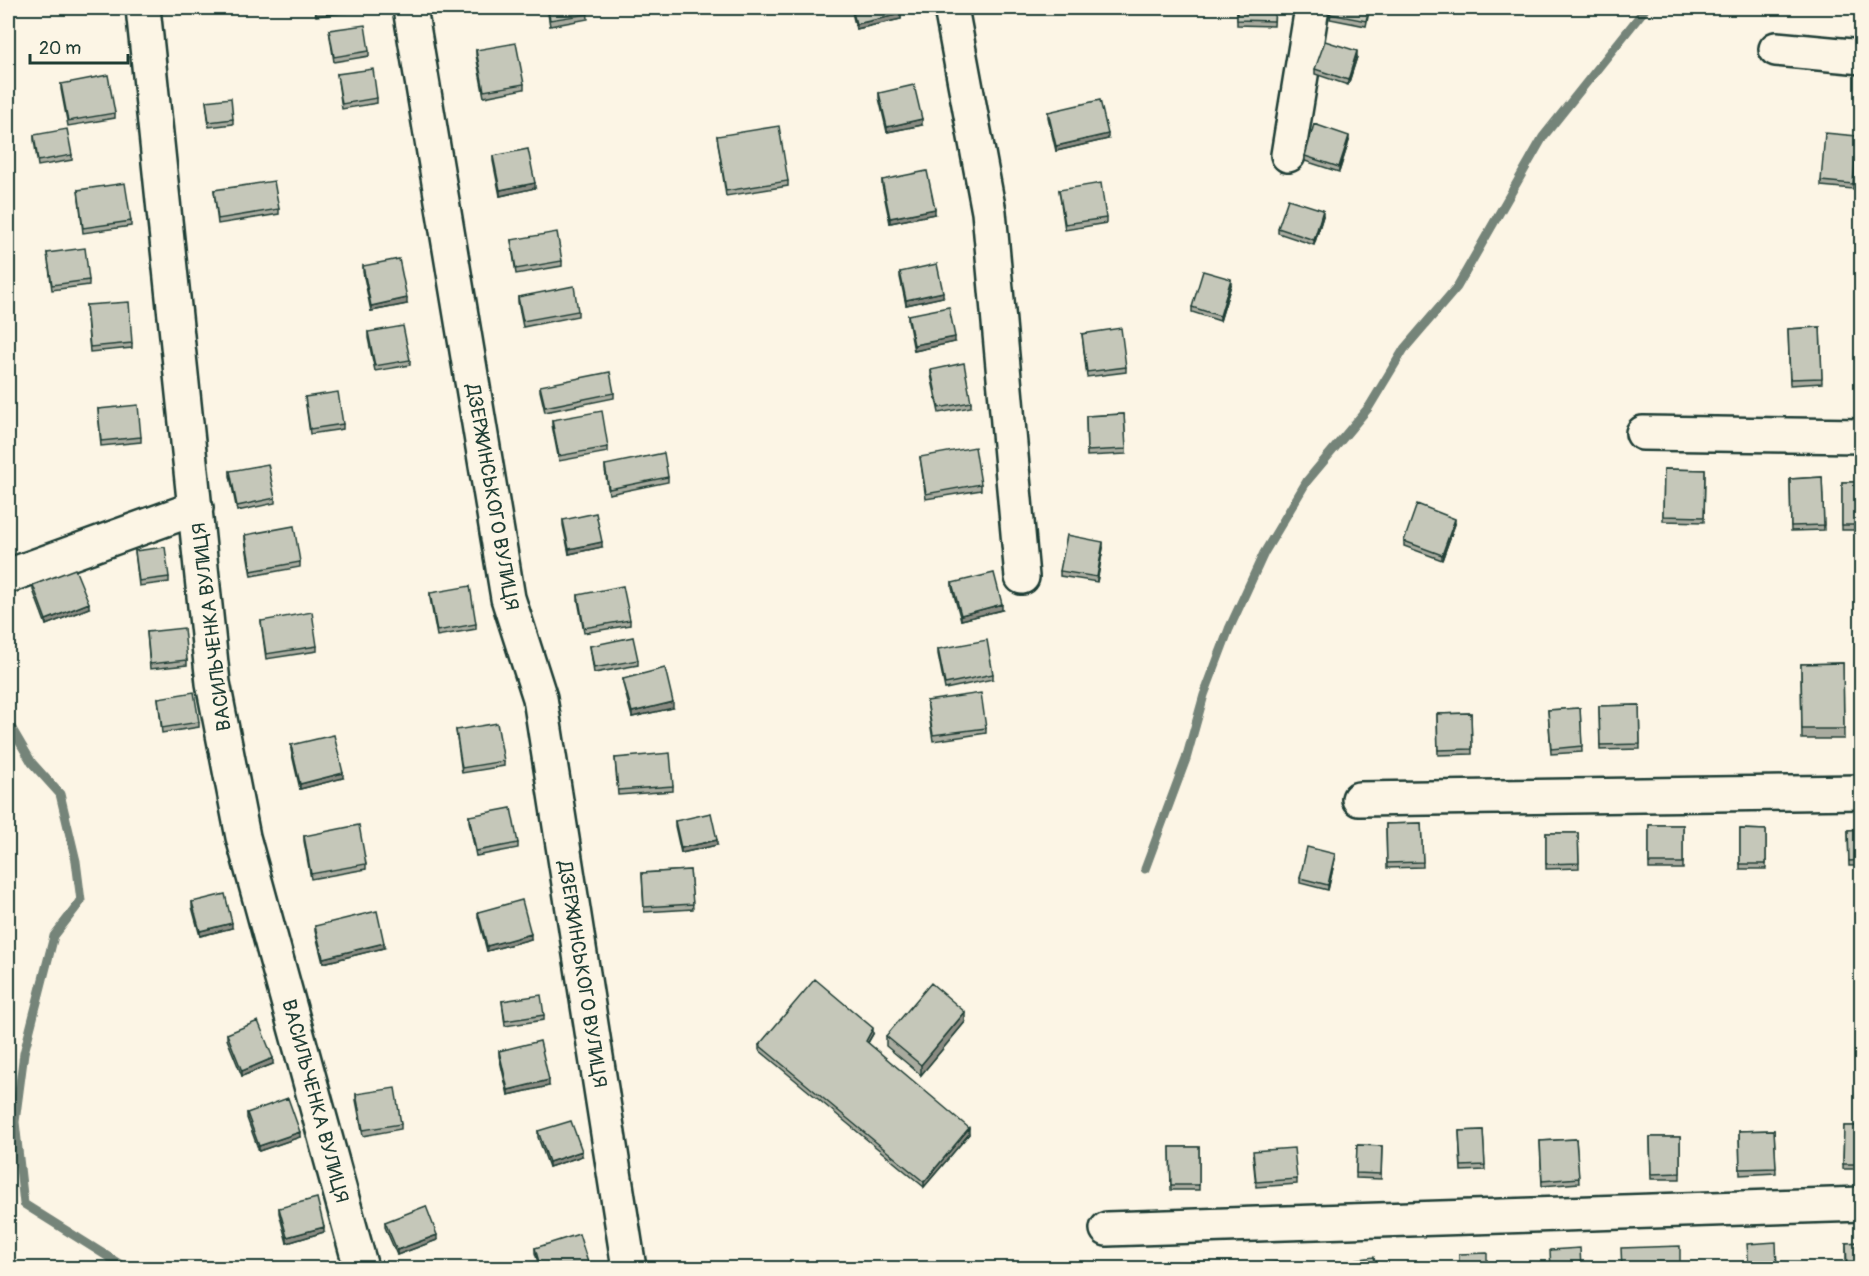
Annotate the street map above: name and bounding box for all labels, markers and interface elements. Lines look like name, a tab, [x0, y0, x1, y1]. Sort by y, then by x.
scale bar	[30, 27, 128, 65]
text: 20 m	[39, 37, 81, 60]
street label: ДЗЕРЖИНСЬКОГО ВУЛИЦЯ	[460, 381, 525, 612]
street label: ВАСИЛЬЧЕНКА ВУЛИЦЯ	[186, 521, 237, 732]
street label: ДЗЕРЖИНСЬКОГО ВУЛИЦЯ	[552, 858, 613, 1089]
street label: ВАСИЛЬЧЕНКА ВУЛИЦЯ	[276, 997, 355, 1206]

